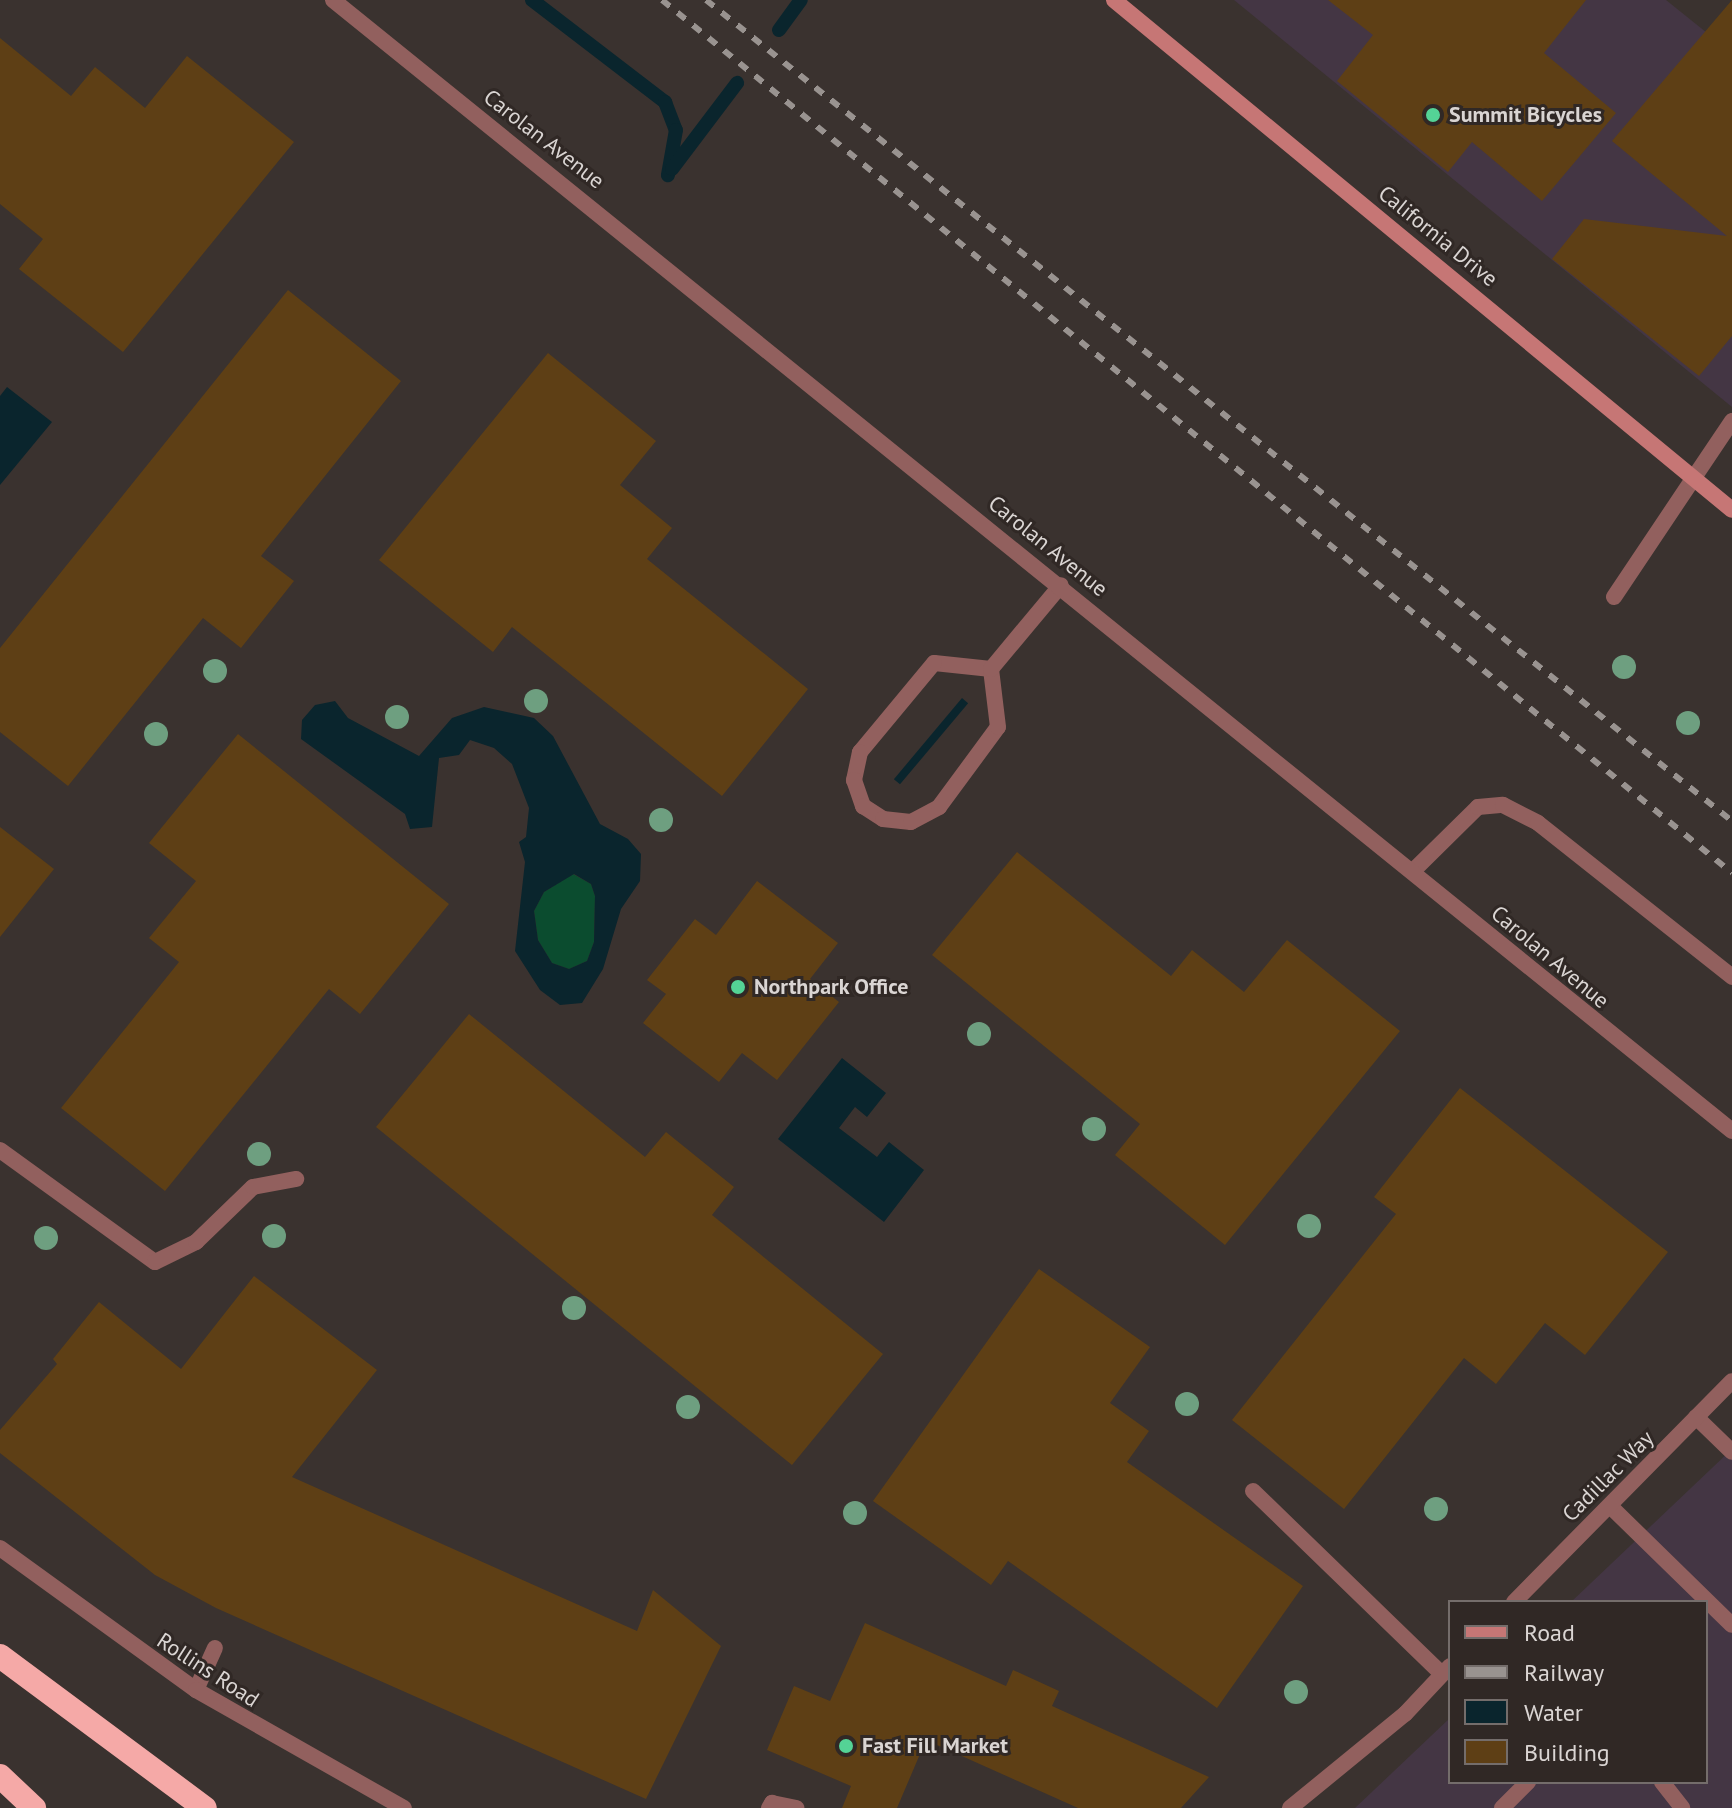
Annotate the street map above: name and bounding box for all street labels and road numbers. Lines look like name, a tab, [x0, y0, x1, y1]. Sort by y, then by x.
street label: Carolan Avenue	[478, 84, 610, 194]
street label: California Drive	[1373, 180, 1503, 292]
street label: Carolan Avenue	[983, 490, 1113, 602]
street label: Carolan Avenue	[1485, 900, 1615, 1014]
street label: Cadillac Way	[1557, 1425, 1659, 1527]
street label: Rollins Road	[152, 1627, 264, 1713]

